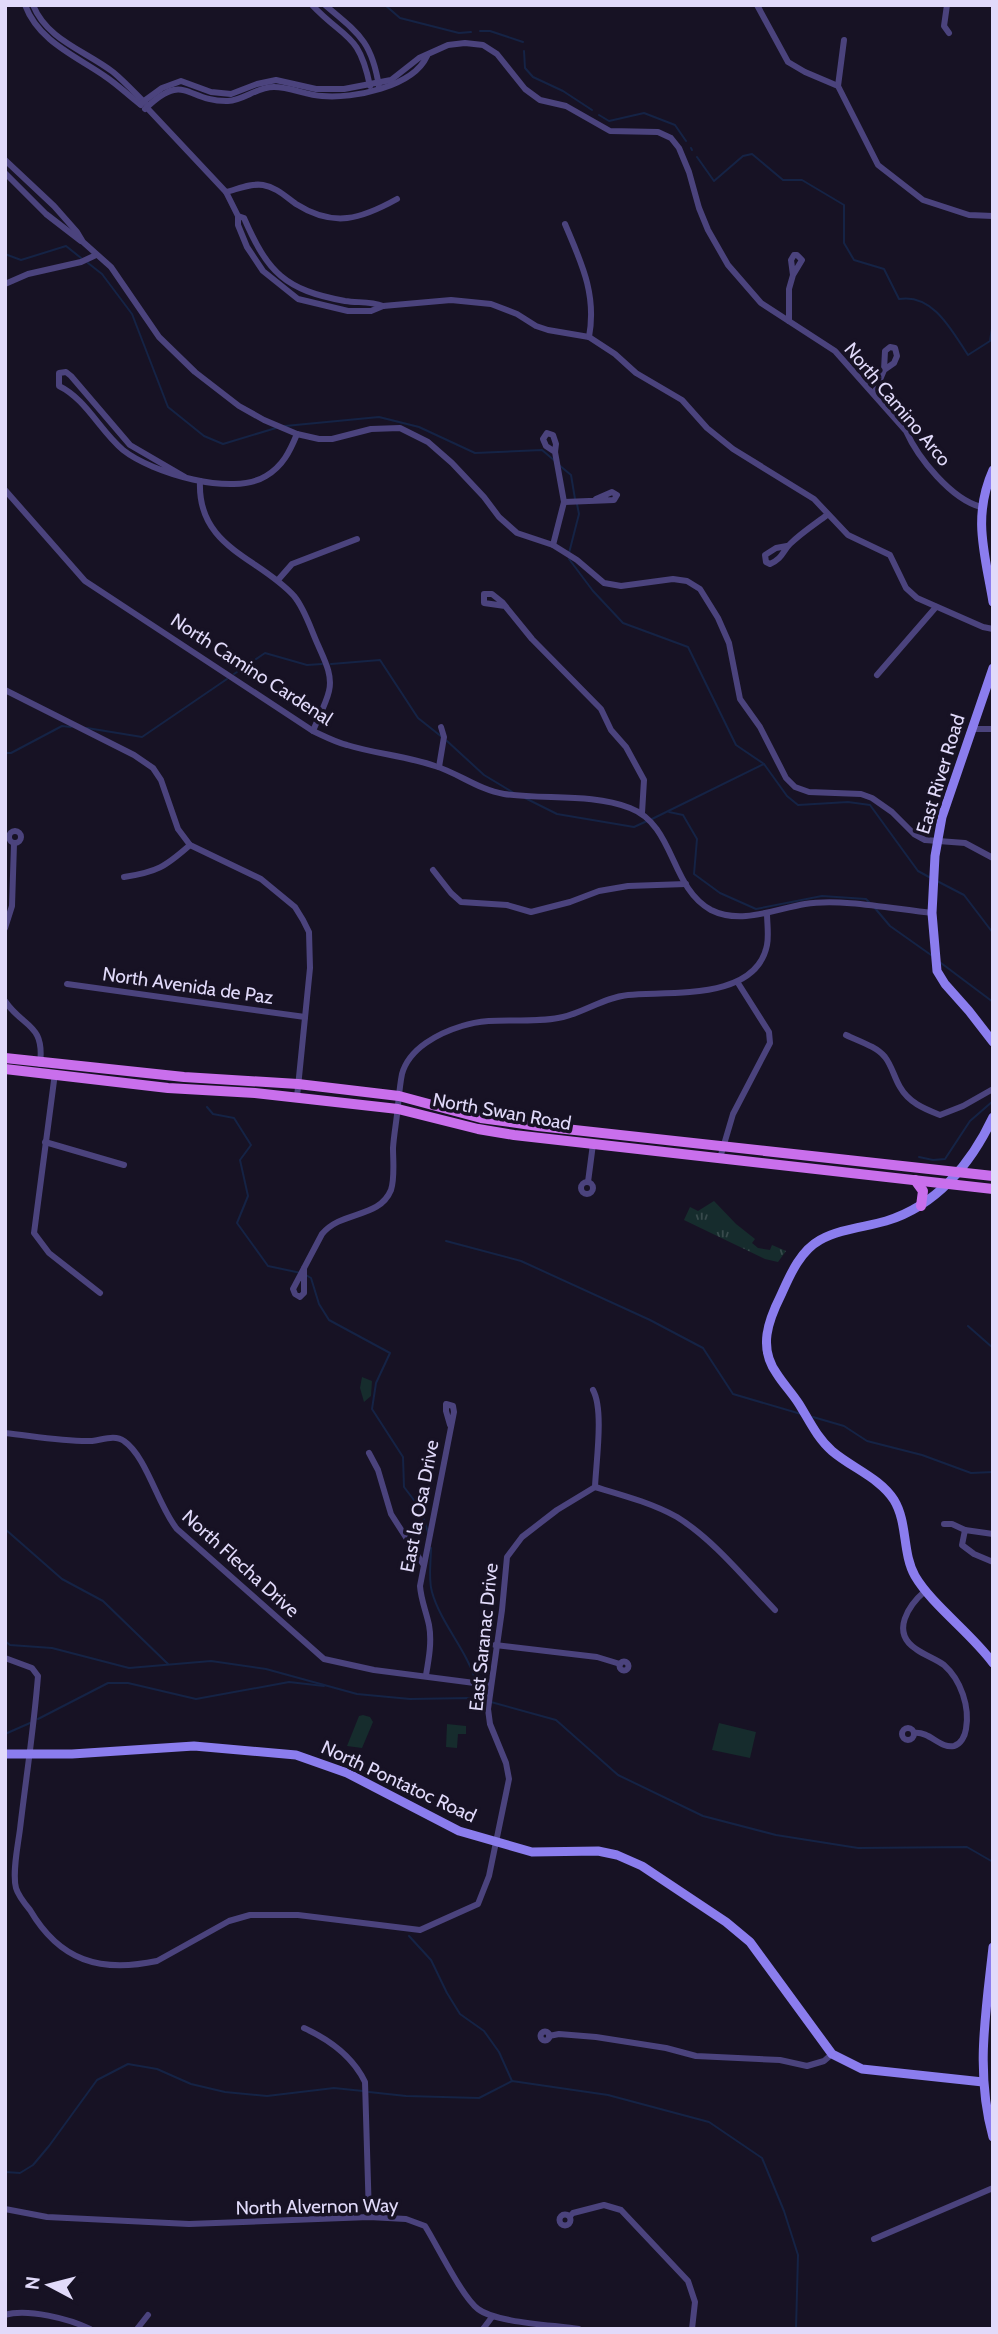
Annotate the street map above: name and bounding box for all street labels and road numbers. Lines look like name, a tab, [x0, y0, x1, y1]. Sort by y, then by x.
street label: North Camino Arco	[839, 338, 956, 471]
street label: North Camino Cardenal	[166, 608, 337, 731]
street label: East River Road	[911, 712, 970, 837]
street label: North Avenida de Paz	[101, 962, 275, 1009]
street label: North Swan Road	[431, 1088, 573, 1135]
street label: East la Osa Drive	[395, 1438, 444, 1574]
street label: North Flecha Drive	[177, 1505, 304, 1622]
street label: East Saranac Drive	[464, 1562, 503, 1712]
street label: North Pontatoc Road	[318, 1735, 480, 1827]
street label: North Alvernon Way	[235, 2194, 399, 2219]

